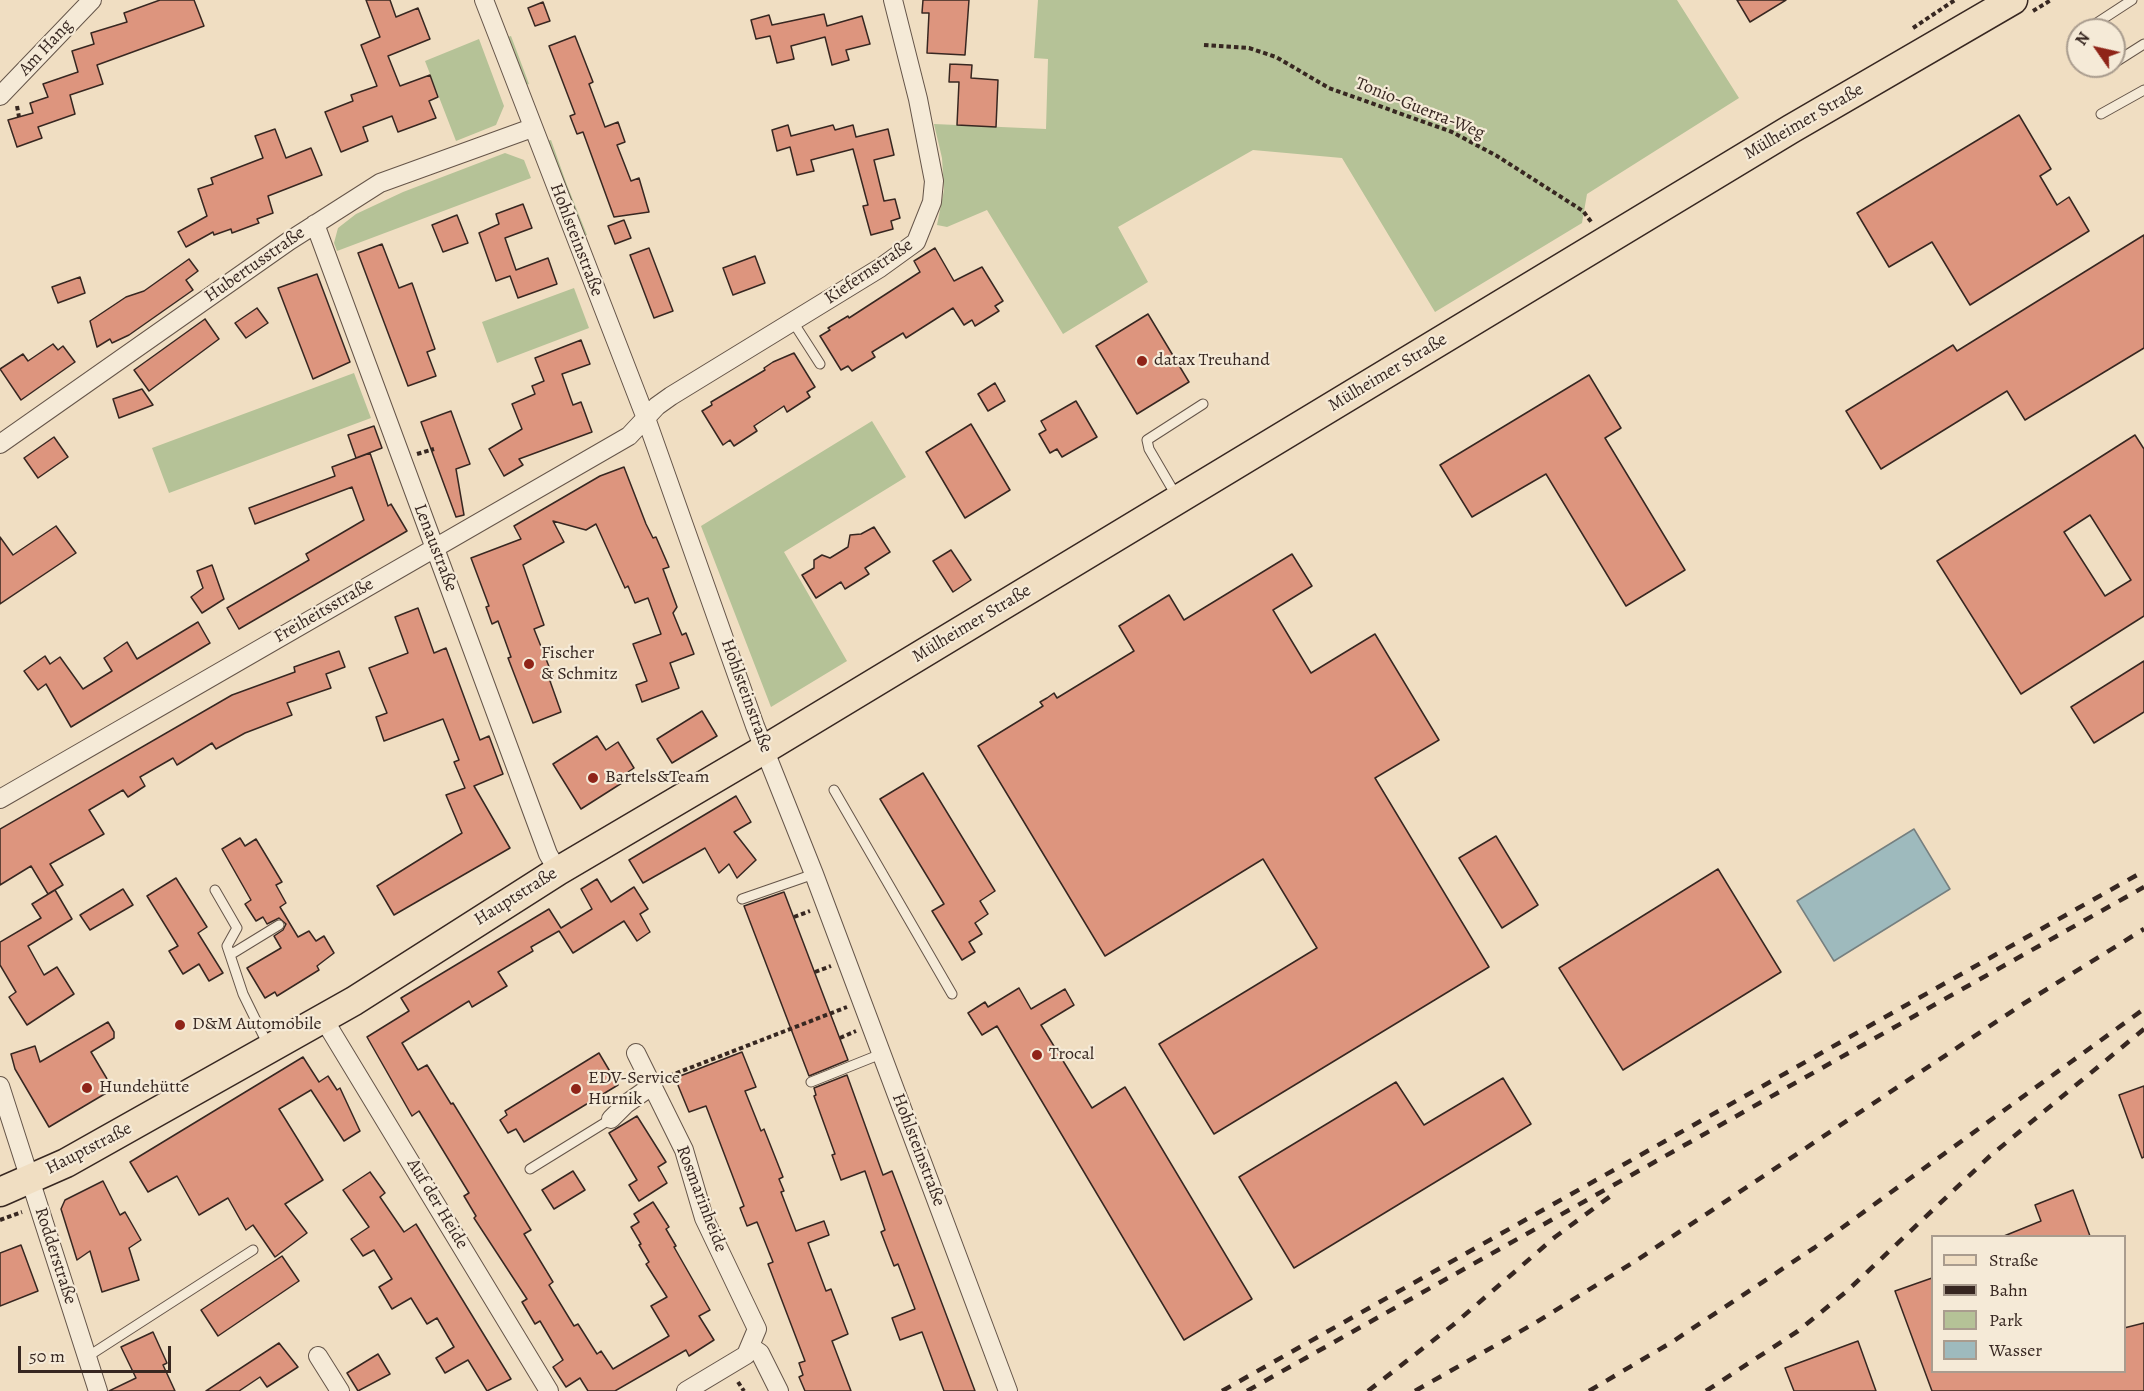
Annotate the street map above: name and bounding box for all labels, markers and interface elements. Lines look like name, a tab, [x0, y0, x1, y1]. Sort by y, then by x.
street label: Am Hang	[15, 15, 77, 81]
north arrow	[2066, 18, 2126, 78]
text: N	[2070, 28, 2095, 50]
street label: Tonio-Guerra-Weg	[1352, 73, 1488, 145]
street label: Mülheimer Straße	[1740, 79, 1868, 165]
street label: Hohlsteinstraße	[545, 180, 607, 300]
street label: Hubertusstraße	[201, 223, 309, 307]
street label: Kiefernstraße	[821, 235, 917, 309]
street label: Mülheimer Straße	[1325, 329, 1451, 417]
place label: datax Treuhand	[1154, 350, 1270, 372]
marker: datax Treuhand	[1135, 354, 1149, 368]
street label: Lenaustraße	[408, 501, 462, 595]
street label: Freiheitsstraße	[270, 574, 378, 648]
street label: Mülheimer Straße	[909, 580, 1035, 668]
street label: Hohlsteinstraße	[715, 636, 777, 756]
place label: Fischer & Schmitz	[541, 643, 618, 686]
marker: Fischer & Schmitz	[522, 657, 536, 671]
place label: Bartels&Team	[605, 767, 709, 789]
marker: Bartels&Team	[586, 771, 600, 785]
street label: Hauptstraße	[471, 863, 561, 931]
place label: D&M Automobile	[192, 1014, 321, 1036]
marker: D&M Automobile	[173, 1018, 187, 1032]
place label: Trocal	[1049, 1044, 1094, 1066]
marker: Trocal	[1030, 1048, 1044, 1062]
place label: EDV-Service Hurnik	[588, 1068, 680, 1110]
place label: Hundehütte	[99, 1077, 189, 1099]
marker: Hundehütte	[80, 1081, 94, 1095]
marker: EDV-Service Hurnik	[569, 1082, 583, 1096]
street label: Hohlsteinstraße	[887, 1090, 949, 1210]
street label: Hauptstraße	[42, 1118, 136, 1180]
street label: Rosmarinheide	[671, 1143, 731, 1255]
street label: Auf der Heide	[402, 1155, 472, 1253]
street label: Rodderstraße	[29, 1205, 81, 1307]
legend	[1931, 1235, 2126, 1373]
text: Straße	[1989, 1248, 2038, 1272]
text: Bahn	[1989, 1278, 2028, 1302]
text: Park	[1989, 1308, 2023, 1332]
scale bar	[21, 1334, 174, 1372]
text: Wasser	[1989, 1338, 2042, 1362]
text: 50 m	[29, 1344, 65, 1368]

